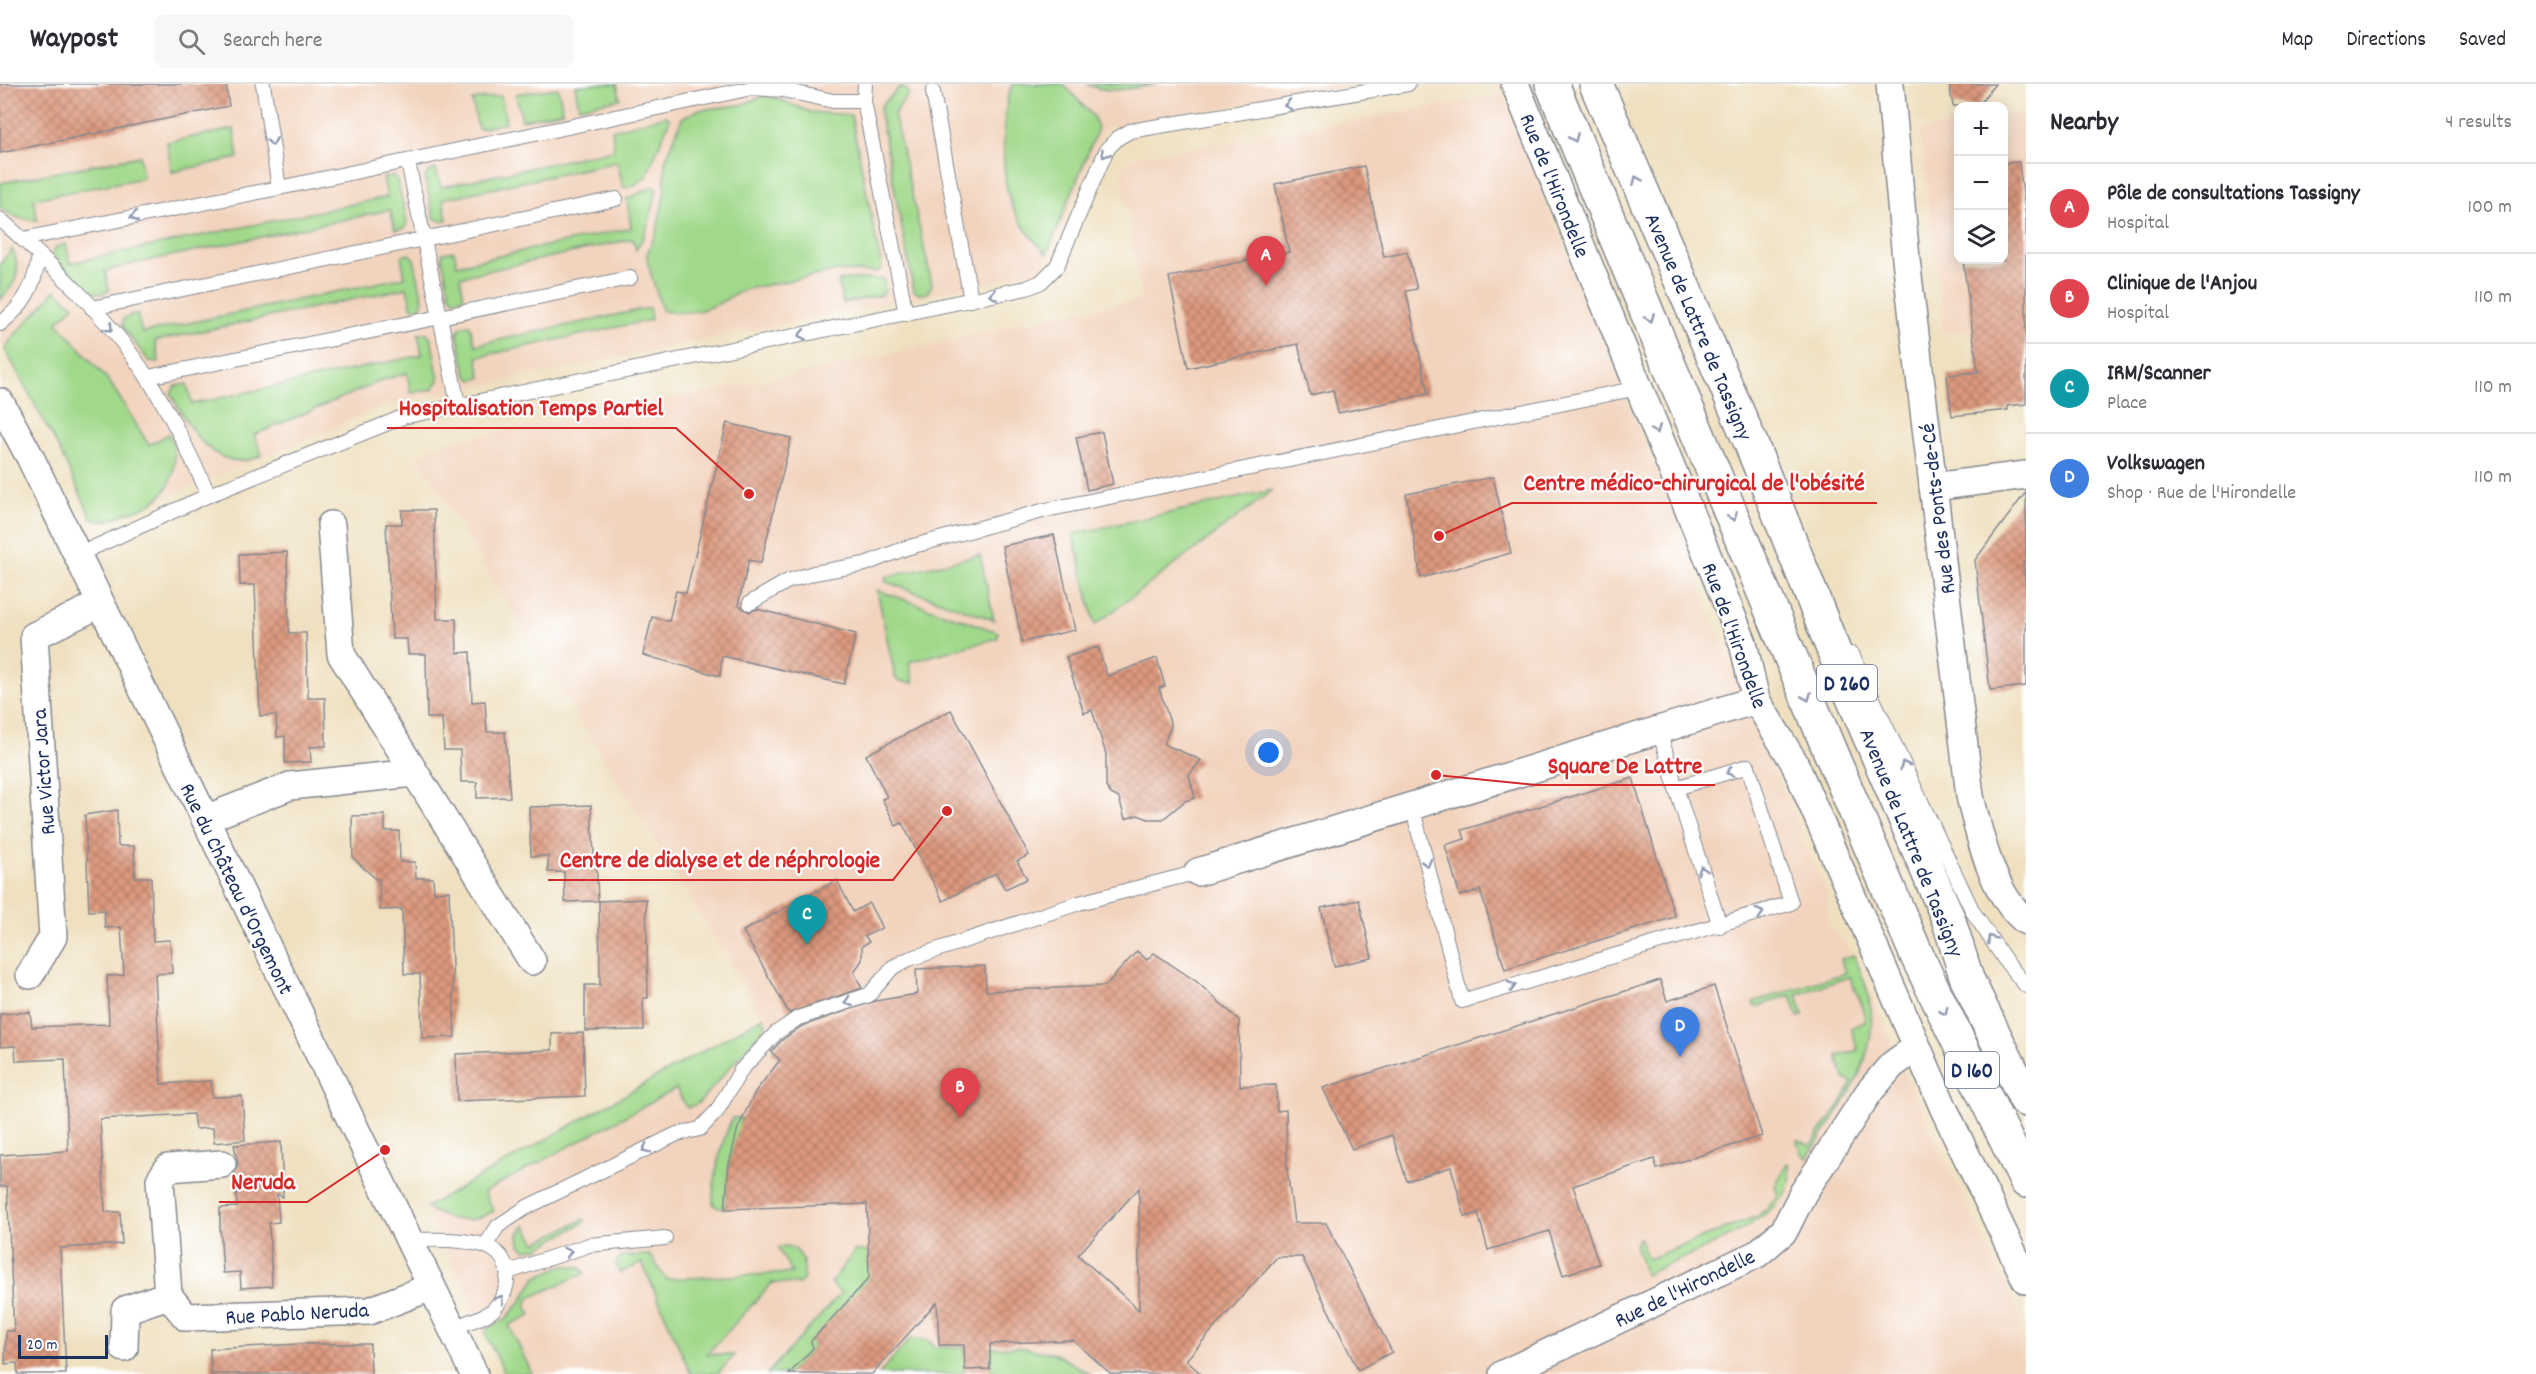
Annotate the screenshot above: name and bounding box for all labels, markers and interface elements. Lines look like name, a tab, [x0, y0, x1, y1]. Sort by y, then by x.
search box	[154, 14, 574, 68]
text: Waypost	[30, 21, 118, 61]
icon: search	[175, 25, 208, 58]
text: Search here	[223, 26, 322, 57]
text: Map	[2282, 26, 2313, 56]
text: Directions	[2346, 26, 2426, 56]
text: Saved	[2459, 26, 2506, 56]
one-way arrow	[1284, 98, 1294, 111]
map controls	[1954, 102, 2008, 264]
button: +	[1954, 102, 2008, 156]
text: Nearby	[2050, 105, 2118, 142]
text: 4 results	[2445, 109, 2512, 137]
street label: Rue de l'Hirondelle	[1510, 110, 1596, 263]
one-way arrow	[1567, 132, 1579, 143]
one-way arrow	[265, 137, 277, 147]
one-way arrow	[1101, 147, 1112, 158]
button: −	[1954, 156, 2008, 210]
one-way arrow	[1632, 175, 1644, 186]
text: Pôle de consultations Tassigny	[2107, 179, 2360, 210]
text: A	[2064, 194, 2075, 222]
text: 100 m	[2468, 194, 2512, 222]
street label: Avenue de Lattre de Tassigny	[1635, 209, 1759, 447]
one-way arrow	[129, 210, 139, 223]
button: layers	[1954, 210, 2008, 264]
text: Hospital	[2107, 210, 2169, 238]
pin: A	[1246, 236, 1286, 286]
text: Clinique de l'Anjou	[2107, 269, 2257, 300]
text: B	[2065, 284, 2074, 312]
text: 110 m	[2474, 284, 2512, 312]
one-way arrow	[988, 288, 998, 301]
text: Hospital	[2107, 300, 2169, 328]
one-way arrow	[1643, 311, 1655, 322]
one-way arrow	[102, 321, 113, 331]
one-way arrow	[797, 327, 807, 340]
text: IRM/Scanner	[2107, 359, 2211, 390]
text: C	[2065, 374, 2074, 402]
text: 110 m	[2474, 374, 2512, 402]
callout: Hospitalisation Temps Partiel	[387, 386, 676, 428]
text: Place	[2107, 390, 2147, 418]
text: Hospitalisation Temps Partiel	[399, 393, 664, 427]
street label: Rue des Ponts-de-Cé	[1914, 421, 1965, 596]
one-way arrow	[1649, 424, 1661, 435]
text: Volkswagen	[2107, 449, 2205, 480]
callout: Centre médico-chirurgical de l'obésité	[1512, 461, 1877, 503]
text: D	[2064, 464, 2075, 492]
text: 110 m	[2474, 464, 2512, 492]
text: Centre médico-chirurgical de l'obésité	[1523, 468, 1865, 502]
text: Shop · Rue de l'Hirondelle	[2107, 480, 2296, 508]
one-way arrow	[1726, 511, 1738, 522]
street label: Rue de l'Hirondelle	[1692, 559, 1773, 713]
road number: D 260	[1817, 665, 1877, 701]
one-way arrow	[1800, 691, 1812, 702]
street label: Rue Victor Jara	[26, 707, 65, 836]
street label: Avenue de Lattre de Tassigny	[1850, 724, 1970, 963]
your location	[1254, 738, 1283, 767]
callout: Square De Lattre	[1536, 743, 1715, 785]
text: Square De Lattre	[1548, 751, 1703, 785]
one-way arrow	[1900, 760, 1912, 771]
one-way arrow	[1725, 765, 1736, 777]
street label: Rue du Château d'Orgemont	[170, 778, 300, 1001]
callout: Centre de dialyse et de néphrologie	[548, 838, 893, 880]
text: Centre de dialyse et de néphrologie	[560, 845, 881, 879]
one-way arrow	[1419, 858, 1432, 868]
one-way arrow	[1697, 865, 1709, 876]
pin: C	[788, 896, 826, 945]
one-way arrow	[1754, 908, 1765, 920]
one-way arrow	[1987, 935, 1998, 946]
one-way arrow	[1506, 981, 1517, 993]
one-way arrow	[843, 994, 854, 1007]
one-way arrow	[1936, 1005, 1948, 1016]
pin: D	[1660, 1008, 1700, 1057]
road number: D 160	[1945, 1052, 1999, 1088]
pin: B	[940, 1068, 980, 1118]
one-way arrow	[641, 1142, 652, 1154]
callout: Neruda	[219, 1160, 307, 1202]
text: Neruda	[231, 1167, 296, 1201]
street label: Rue de l'Hirondelle	[1610, 1243, 1761, 1338]
one-way arrow	[562, 1247, 573, 1259]
one-way arrow	[493, 1295, 505, 1305]
street label: Rue Pablo Neruda	[225, 1296, 370, 1335]
scale bar	[18, 1332, 108, 1360]
text: 20 m	[27, 1334, 57, 1357]

